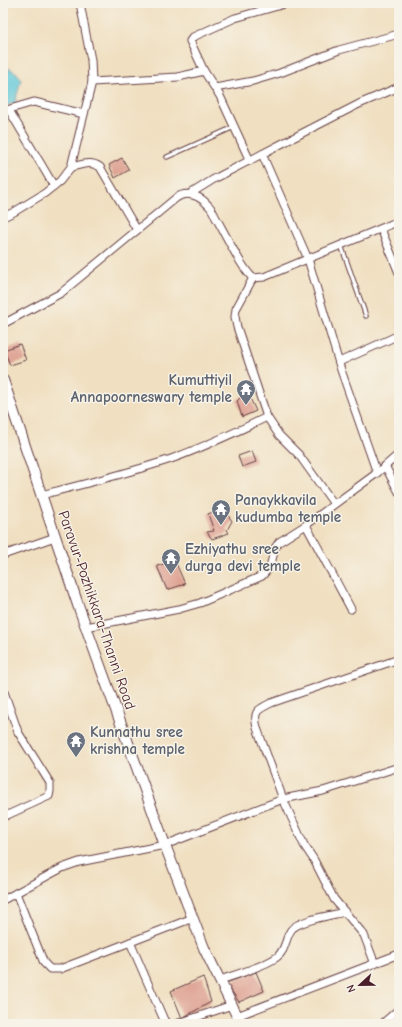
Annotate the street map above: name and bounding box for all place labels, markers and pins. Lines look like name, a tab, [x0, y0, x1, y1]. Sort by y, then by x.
place label: Kumuttiyil Annapoorneswary temple	[71, 371, 232, 406]
temple icon: Kumuttiyil Annapoorneswary temple	[235, 378, 257, 406]
place label: Panaykkavila kudumba temple	[235, 491, 341, 526]
temple icon: Panaykkavila kudumba temple	[210, 498, 232, 526]
place label: Ezhiyathu sree durga devi temple	[185, 540, 301, 575]
temple icon: Ezhiyathu sree durga devi temple	[160, 547, 182, 575]
place label: Kunnathu sree krishna temple	[90, 723, 185, 758]
temple icon: Kunnathu sree krishna temple	[65, 730, 87, 758]

